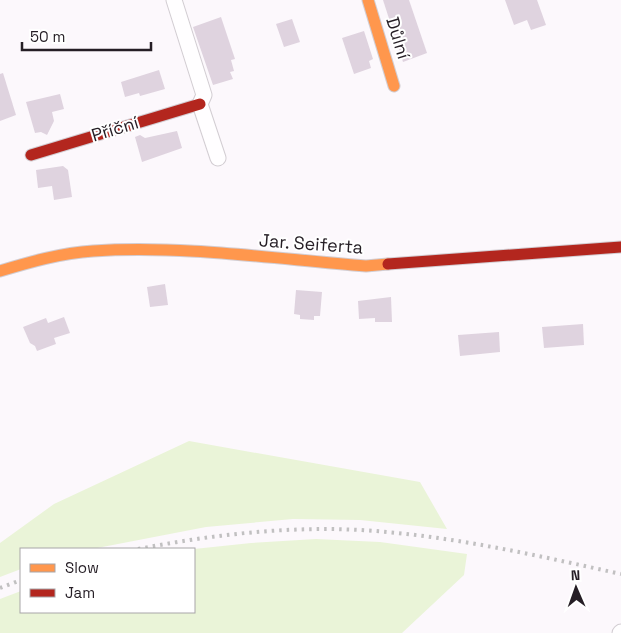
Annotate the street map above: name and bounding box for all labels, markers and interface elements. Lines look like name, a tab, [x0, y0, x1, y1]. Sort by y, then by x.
street label: Důlní	[381, 14, 416, 62]
scale bar	[22, 20, 151, 52]
text: 50 m	[30, 27, 65, 46]
street label: Příční	[88, 110, 142, 147]
street label: Jar. Seiferta	[258, 228, 364, 259]
legend	[20, 548, 195, 613]
text: Slow	[65, 558, 99, 577]
north arrow	[551, 563, 601, 613]
text: N	[571, 566, 581, 584]
text: Jam	[65, 583, 95, 602]

